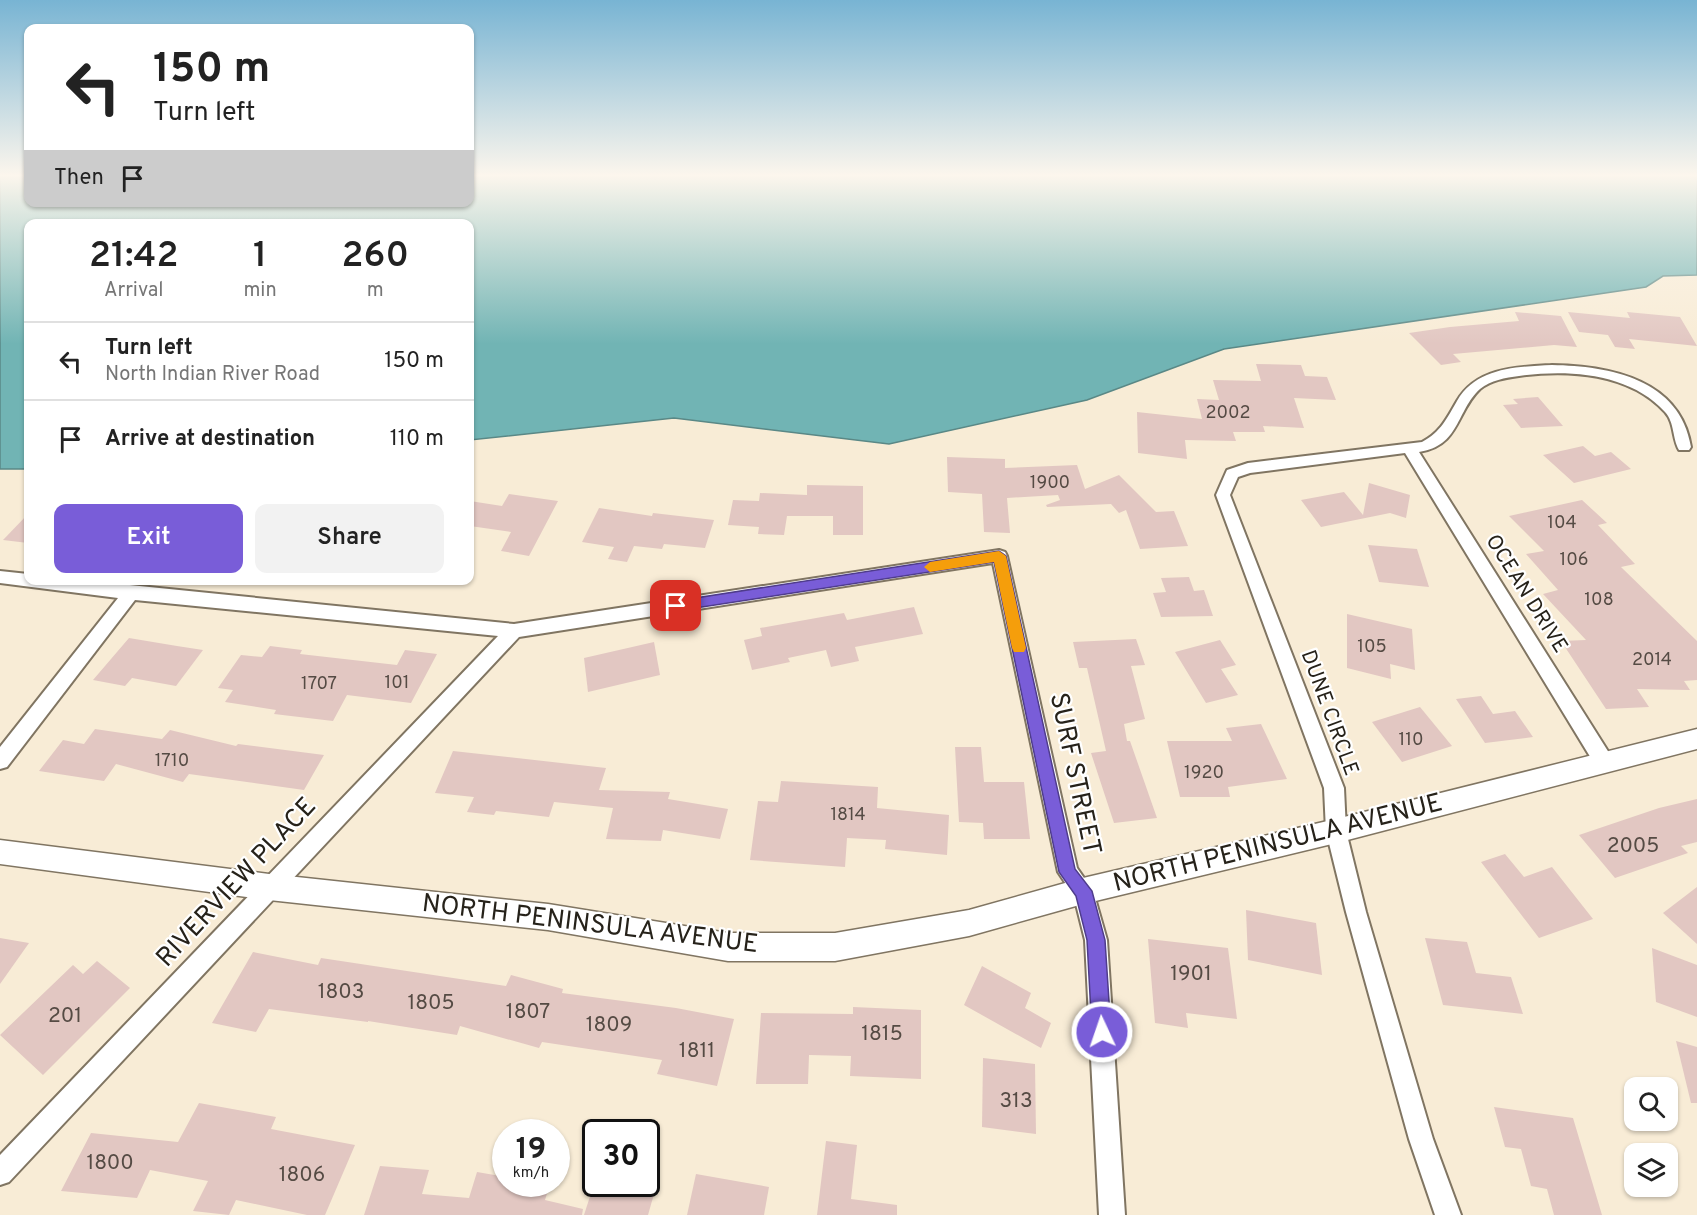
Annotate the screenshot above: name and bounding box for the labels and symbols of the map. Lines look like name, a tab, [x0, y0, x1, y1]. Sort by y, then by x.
house number: 2002	[1205, 402, 1251, 425]
house number: 1900	[1030, 472, 1070, 495]
house number: 104	[1547, 512, 1577, 535]
street label: OCEAN DRIVE	[1479, 530, 1573, 658]
house number: 106	[1559, 549, 1589, 572]
pin	[650, 580, 701, 631]
house number: 108	[1584, 589, 1614, 612]
house number: 105	[1357, 636, 1387, 659]
street label: DUNE CIRCLE	[1294, 646, 1364, 780]
house number: 2014	[1632, 649, 1672, 672]
house number: 101	[385, 672, 409, 695]
house number: 1707	[301, 673, 337, 696]
street label: SURF STREET	[1041, 690, 1107, 858]
house number: 110	[1399, 729, 1423, 752]
house number: 1710	[155, 750, 189, 773]
house number: 1920	[1184, 762, 1224, 785]
street label: NORTH PENINSULA AVENUE	[1110, 787, 1446, 901]
street label: RIVERVIEW PLACE	[150, 791, 324, 975]
house number: 1814	[830, 804, 866, 827]
house number: 2005	[1607, 833, 1659, 860]
street label: NORTH PENINSULA AVENUE	[420, 888, 760, 962]
house number: 1901	[1170, 961, 1212, 988]
house number: 1803	[318, 979, 364, 1006]
house number: 1805	[408, 990, 454, 1017]
house number: 1807	[506, 999, 550, 1026]
position arrow	[1070, 1000, 1134, 1064]
house number: 201	[48, 1003, 82, 1030]
house number: 1809	[586, 1012, 632, 1039]
house number: 1815	[861, 1021, 903, 1048]
house number: 1811	[679, 1038, 715, 1065]
house number: 313	[999, 1088, 1033, 1115]
speed limit sign: 30	[582, 1119, 660, 1197]
house number: 1800	[86, 1150, 134, 1177]
house number: 1806	[279, 1162, 325, 1189]

